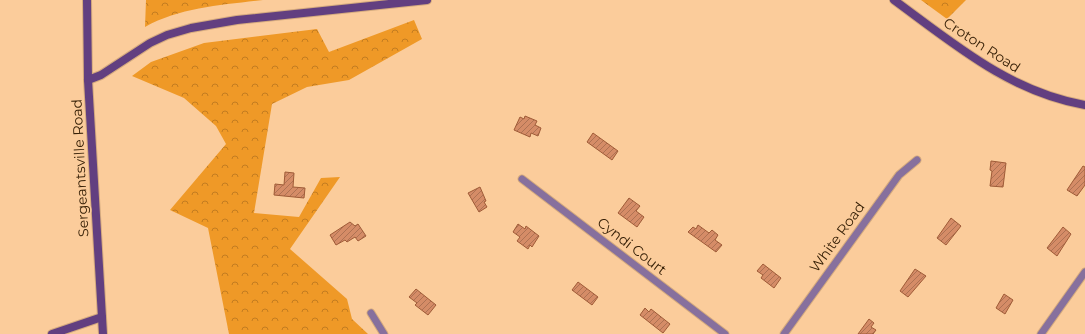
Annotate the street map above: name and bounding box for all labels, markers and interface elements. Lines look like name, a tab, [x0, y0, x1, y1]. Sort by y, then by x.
street label: Croton Road	[940, 13, 1024, 77]
street label: Sergeantsville Road	[67, 99, 93, 237]
street label: White Road	[805, 198, 869, 276]
street label: Cyndi Court	[594, 213, 671, 279]

